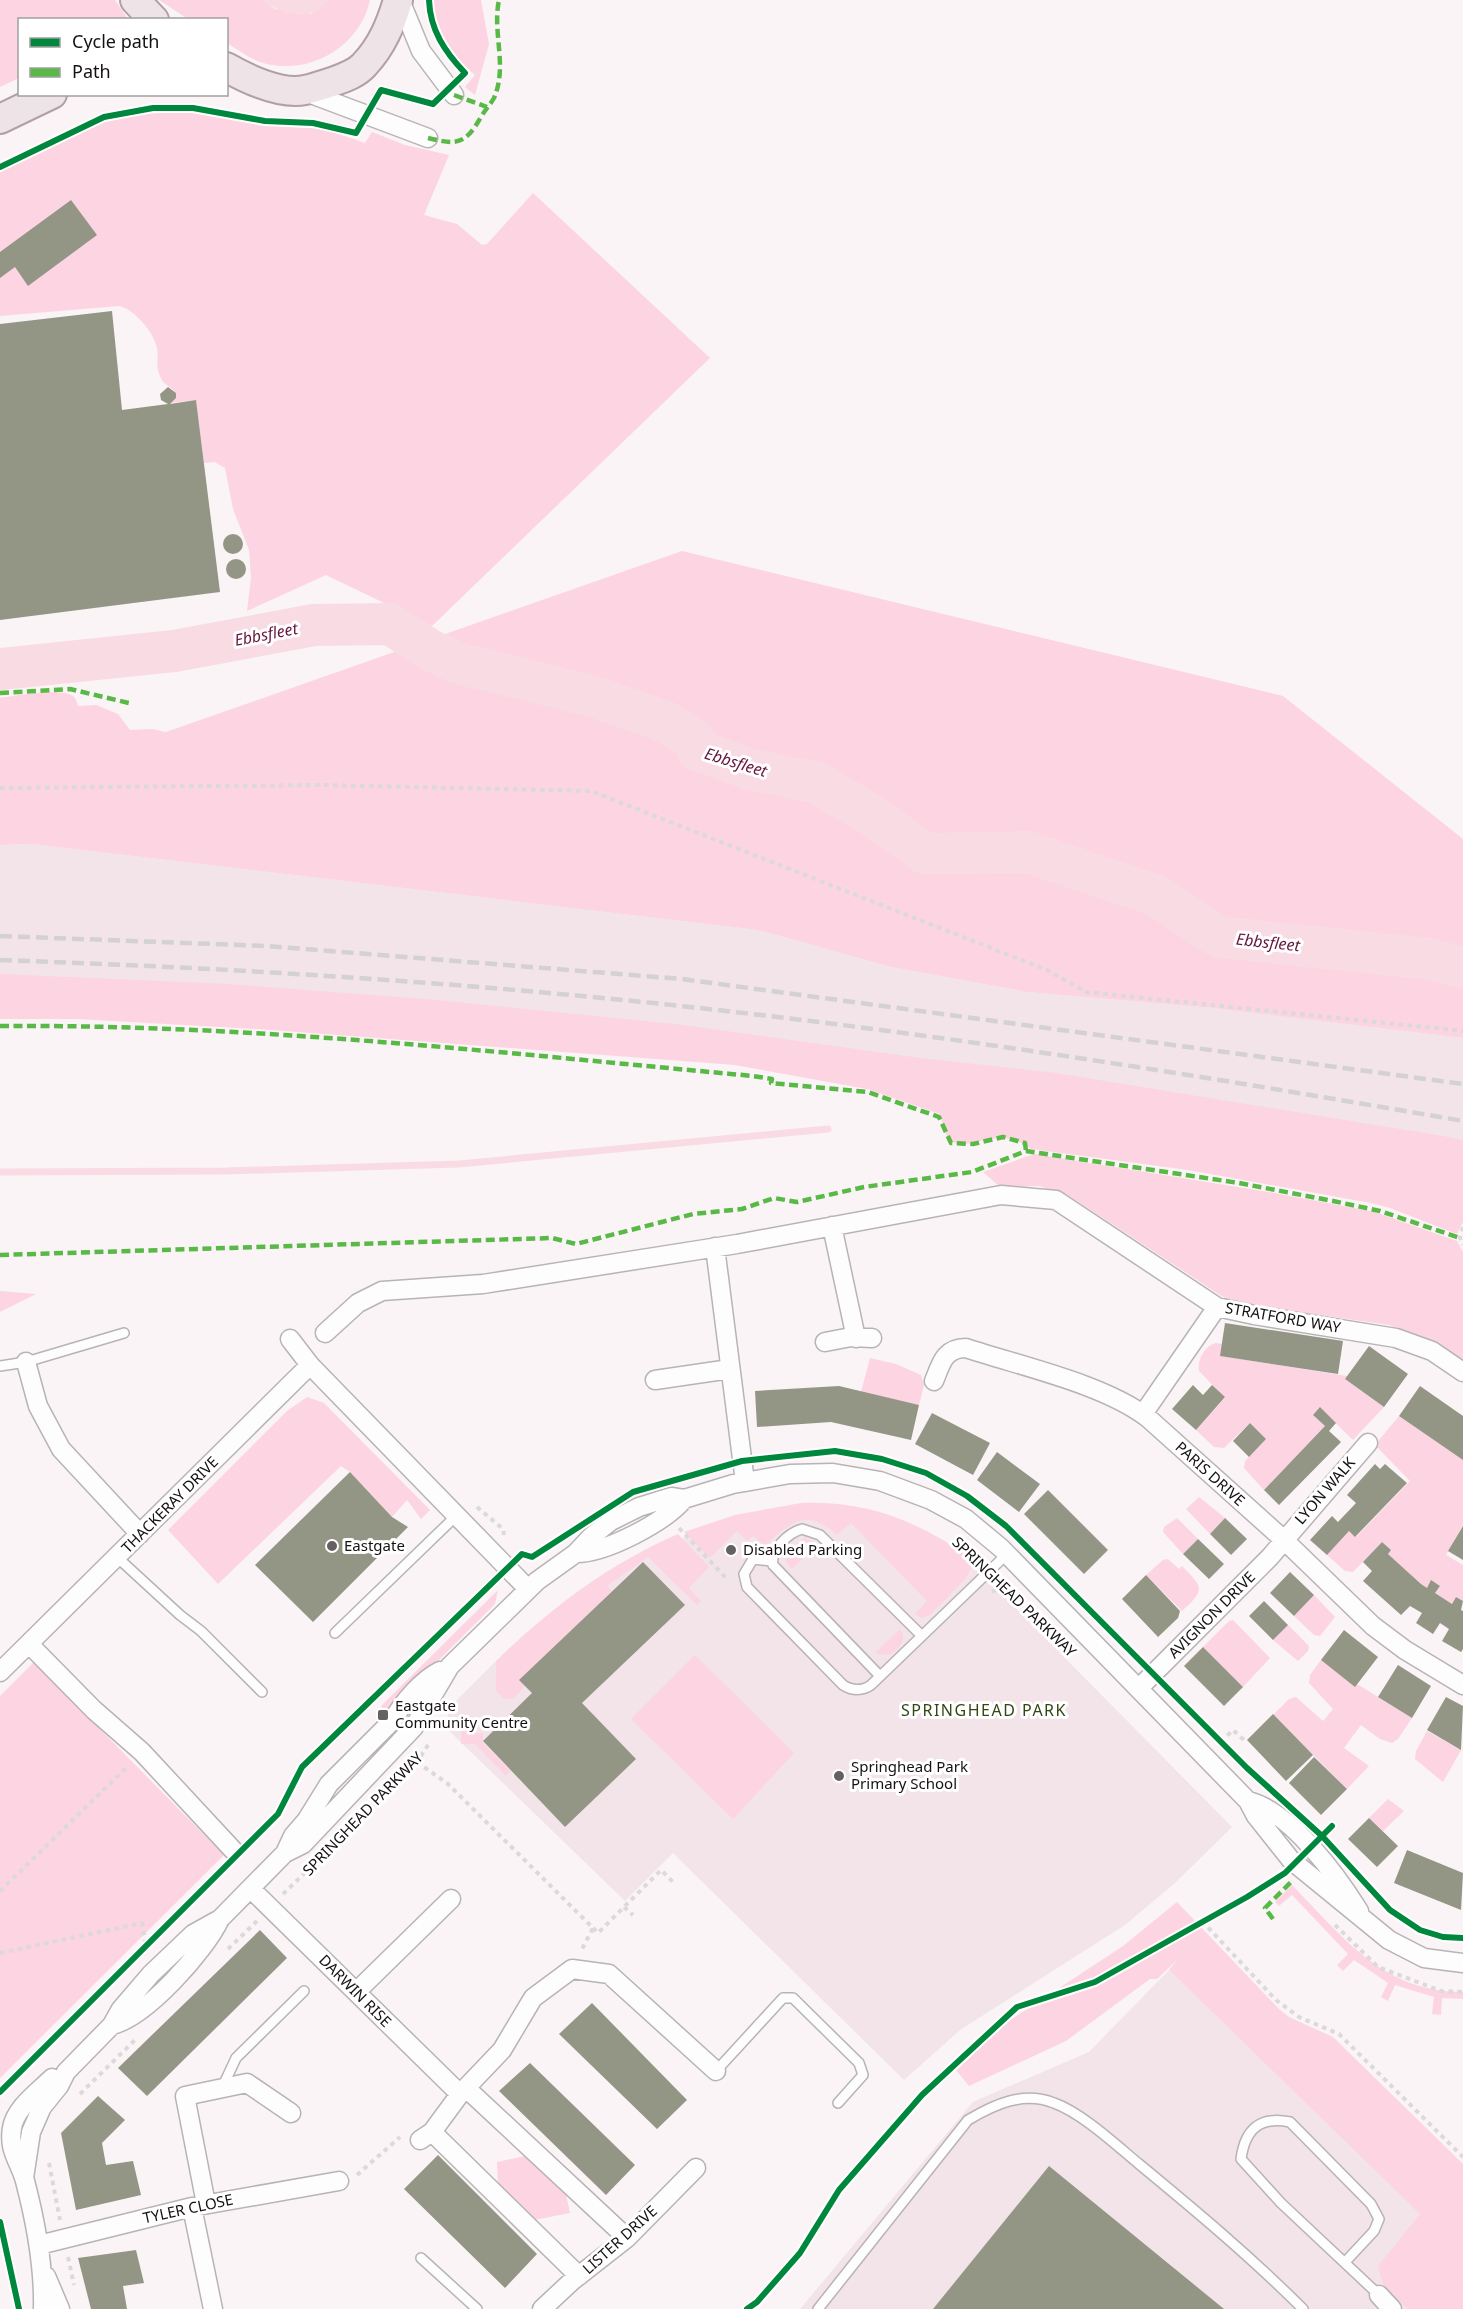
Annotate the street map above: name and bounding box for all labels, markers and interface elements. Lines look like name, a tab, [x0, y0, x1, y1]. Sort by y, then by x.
legend	[18, 18, 228, 96]
text: Cycle path	[72, 29, 159, 53]
text: Path	[72, 59, 111, 83]
water label: Ebbsfleet	[232, 617, 300, 651]
water label: Ebbsfleet	[702, 742, 771, 782]
water label: Ebbsfleet	[1235, 928, 1302, 956]
street label: STRATFORD WAY	[1224, 1297, 1343, 1337]
street label: PARIS DRIVE	[1172, 1437, 1250, 1510]
street label: THACKERAY DRIVE	[117, 1452, 222, 1557]
street label: LYON WALK	[1290, 1452, 1359, 1528]
street label: SPRINGHEAD PARKWAY	[948, 1532, 1081, 1661]
place label: Eastgate	[344, 1535, 405, 1555]
marker: Eastgate	[325, 1539, 339, 1553]
place label: Disabled Parking	[743, 1539, 862, 1559]
marker: Disabled Parking	[724, 1543, 738, 1557]
street label: AVIGNON DRIVE	[1164, 1567, 1259, 1662]
place label: Eastgate Community Centre	[395, 1695, 528, 1732]
district label: SPRINGHEAD PARK	[901, 1699, 1067, 1721]
marker: Eastgate Community Centre	[376, 1708, 390, 1722]
street label: SPRINGHEAD PARKWAY	[298, 1747, 427, 1880]
place label: Springhead Park Primary School	[851, 1756, 968, 1793]
marker: Springhead Park Primary School	[832, 1769, 846, 1783]
street label: DARWIN RISE	[315, 1950, 396, 2031]
street label: TYLER CLOSE	[141, 2189, 235, 2227]
street label: LISTER DRIVE	[578, 2200, 661, 2278]

